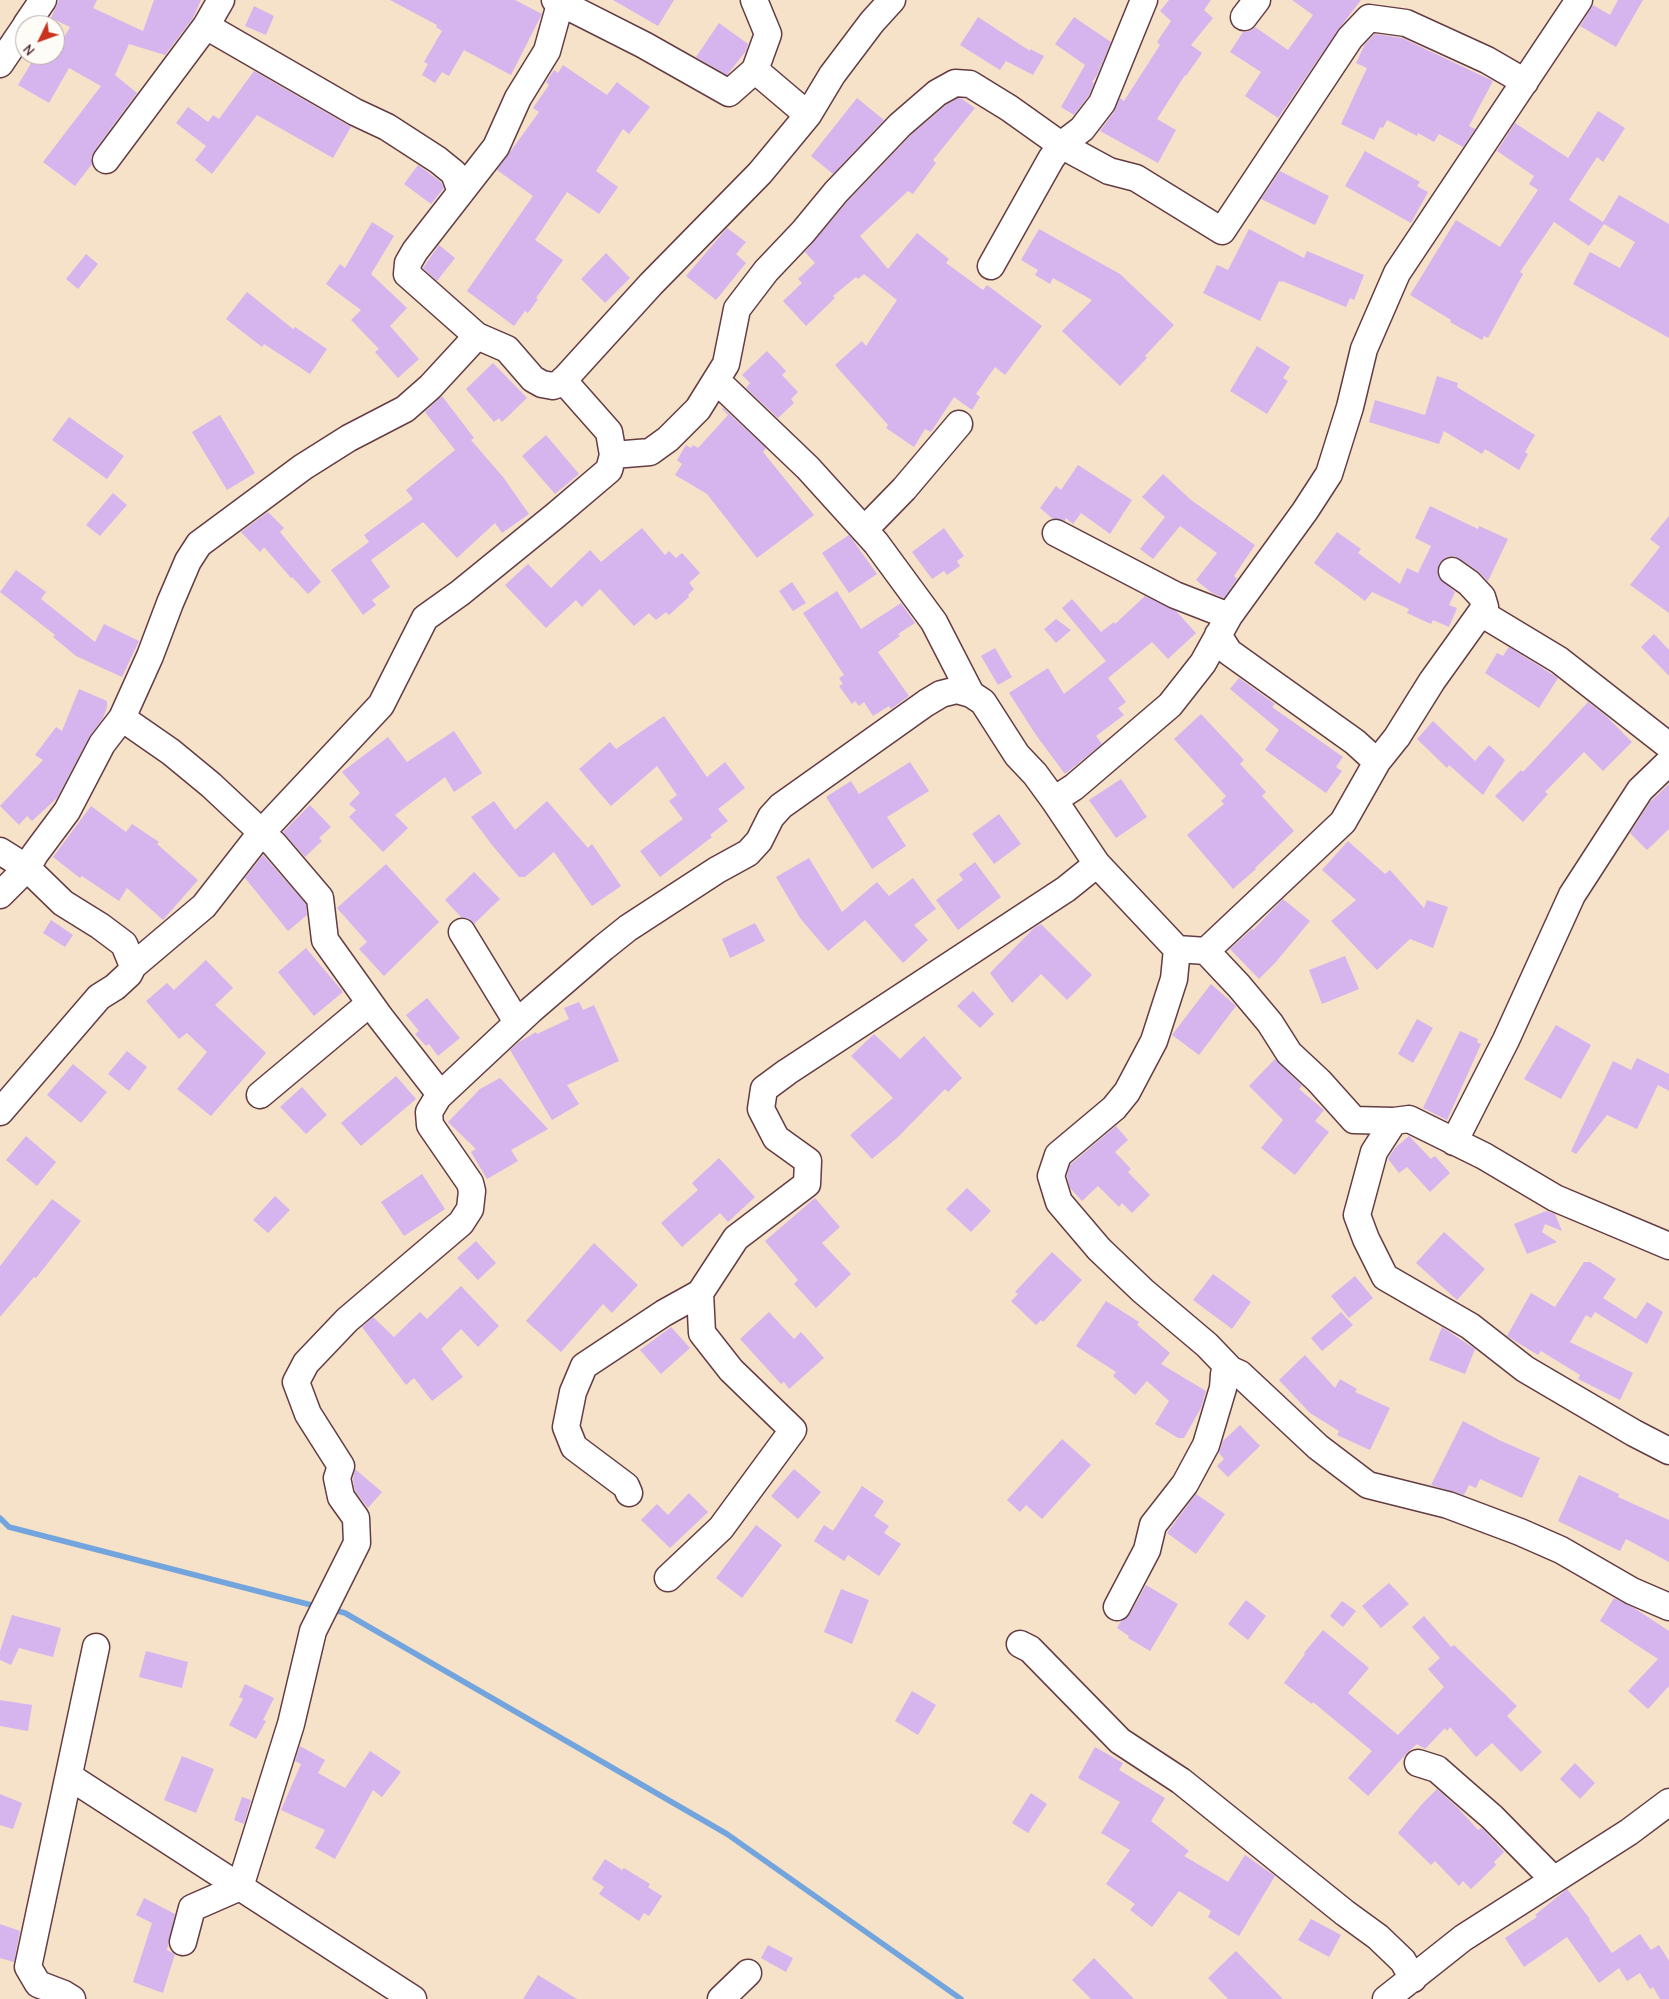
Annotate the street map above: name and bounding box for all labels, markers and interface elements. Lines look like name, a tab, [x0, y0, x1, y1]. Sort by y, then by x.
north arrow	[15, 15, 65, 65]
text: N	[20, 41, 39, 59]

